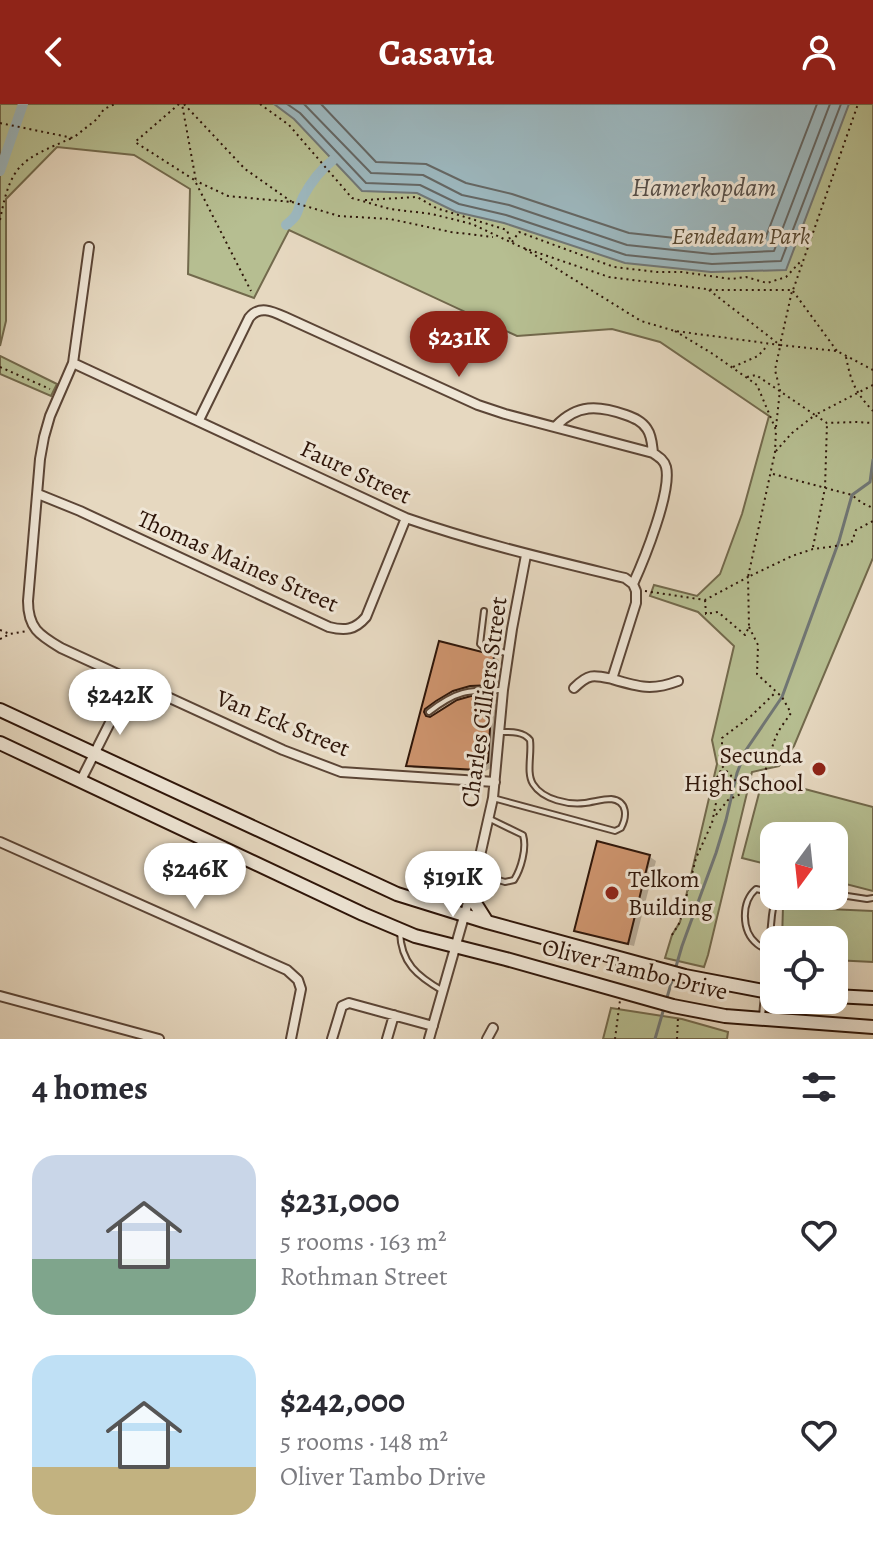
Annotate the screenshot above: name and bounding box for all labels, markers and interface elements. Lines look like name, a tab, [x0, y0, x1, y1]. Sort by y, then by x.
text: Casavia	[379, 28, 494, 77]
icon: back	[32, 30, 76, 74]
icon: person	[797, 30, 841, 74]
water label: Hamerkopdam	[632, 170, 776, 205]
park label: Eendedam Park	[672, 220, 811, 252]
pin: $231K	[403, 311, 515, 379]
text: $231K	[428, 319, 490, 354]
street label: Faure Street	[295, 432, 417, 512]
street label: Thomas Maines Street	[133, 502, 344, 620]
street label: Charles Cilliers Street	[453, 595, 515, 809]
pin: $242K	[64, 669, 176, 737]
text: $242K	[87, 677, 153, 712]
street label: Van Eck Street	[211, 681, 355, 764]
place label: Secunda High School	[684, 739, 804, 799]
marker: Secunda High School	[810, 760, 828, 778]
north arrow	[760, 822, 848, 910]
map controls	[760, 822, 848, 1014]
pin: $246K	[139, 843, 251, 911]
text: $246K	[162, 851, 228, 886]
pin: $191K	[397, 851, 509, 919]
text: $191K	[423, 859, 483, 894]
place label: Telkom Building	[628, 863, 713, 923]
marker: Telkom Building	[603, 884, 621, 902]
button: locate	[760, 926, 848, 1014]
street label: Oliver Tambo Drive	[539, 930, 731, 1008]
text: 4 homes	[32, 1064, 148, 1111]
icon: filters	[797, 1065, 841, 1109]
text: $231,000	[280, 1177, 400, 1224]
icon: home	[96, 1187, 192, 1283]
icon: heart	[797, 1213, 841, 1257]
text: 5 rooms · 163 m²	[280, 1224, 447, 1259]
text: Rothman Street	[280, 1259, 448, 1294]
text: $242,000	[280, 1377, 405, 1424]
icon: home	[96, 1387, 192, 1483]
icon: heart	[797, 1413, 841, 1457]
text: 5 rooms · 148 m²	[280, 1424, 448, 1459]
text: Oliver Tambo Drive	[280, 1459, 486, 1494]

